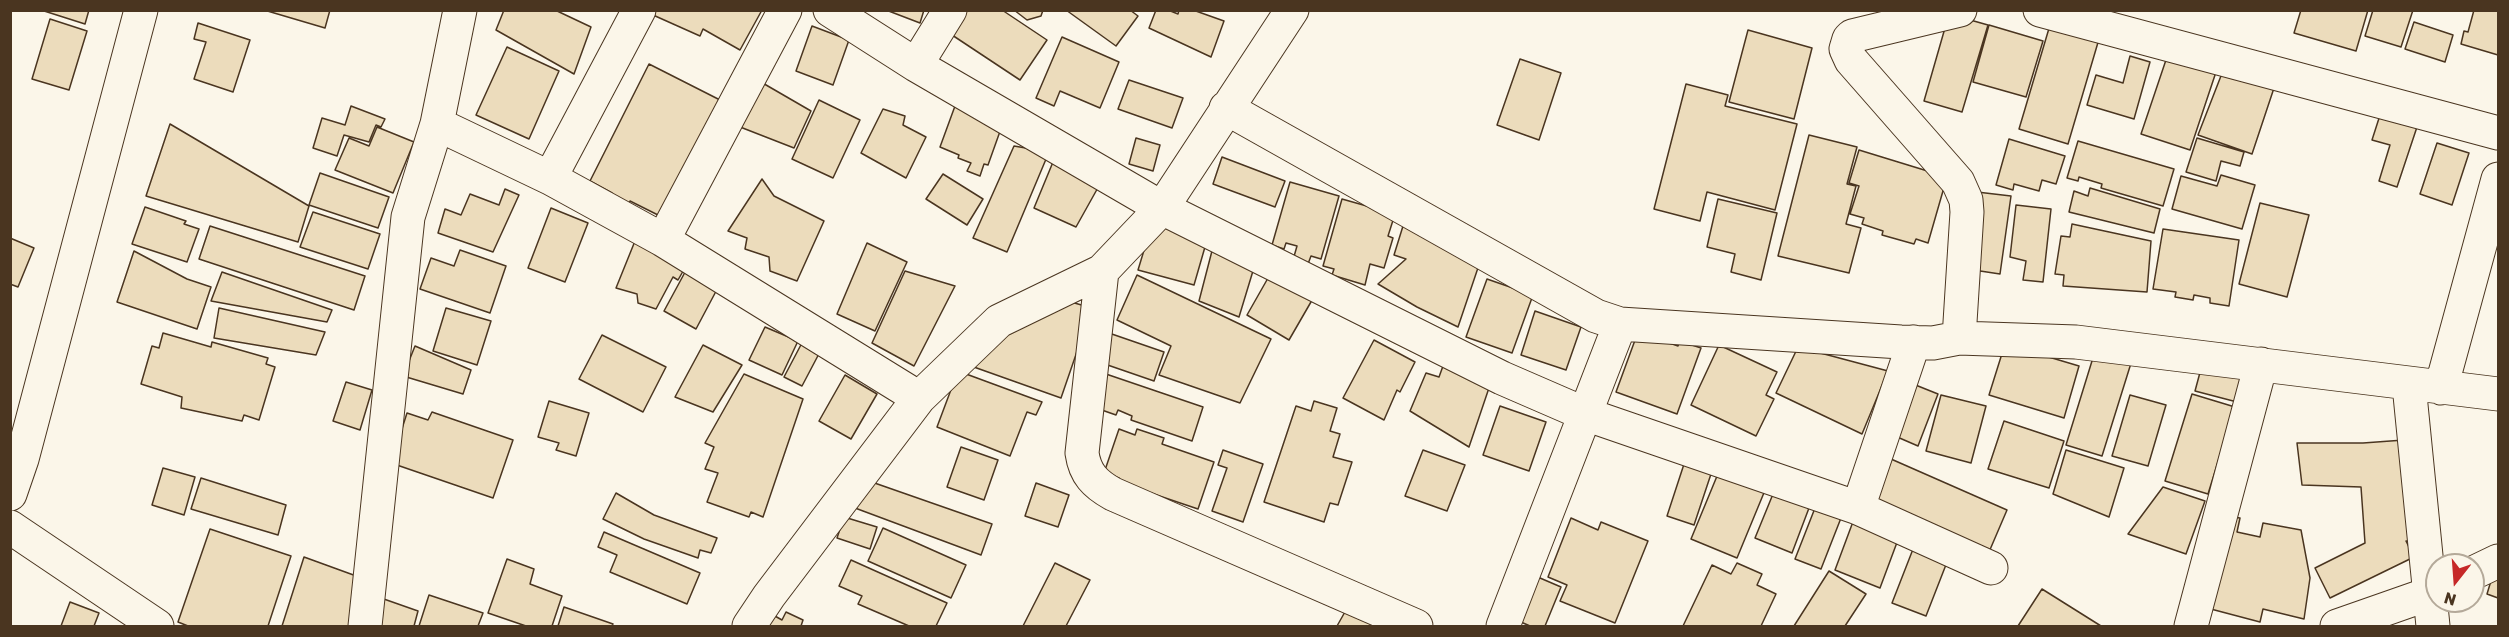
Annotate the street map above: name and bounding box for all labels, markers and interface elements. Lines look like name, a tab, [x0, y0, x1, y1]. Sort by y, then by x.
north arrow	[2425, 553, 2485, 613]
text: N	[2442, 588, 2458, 610]

